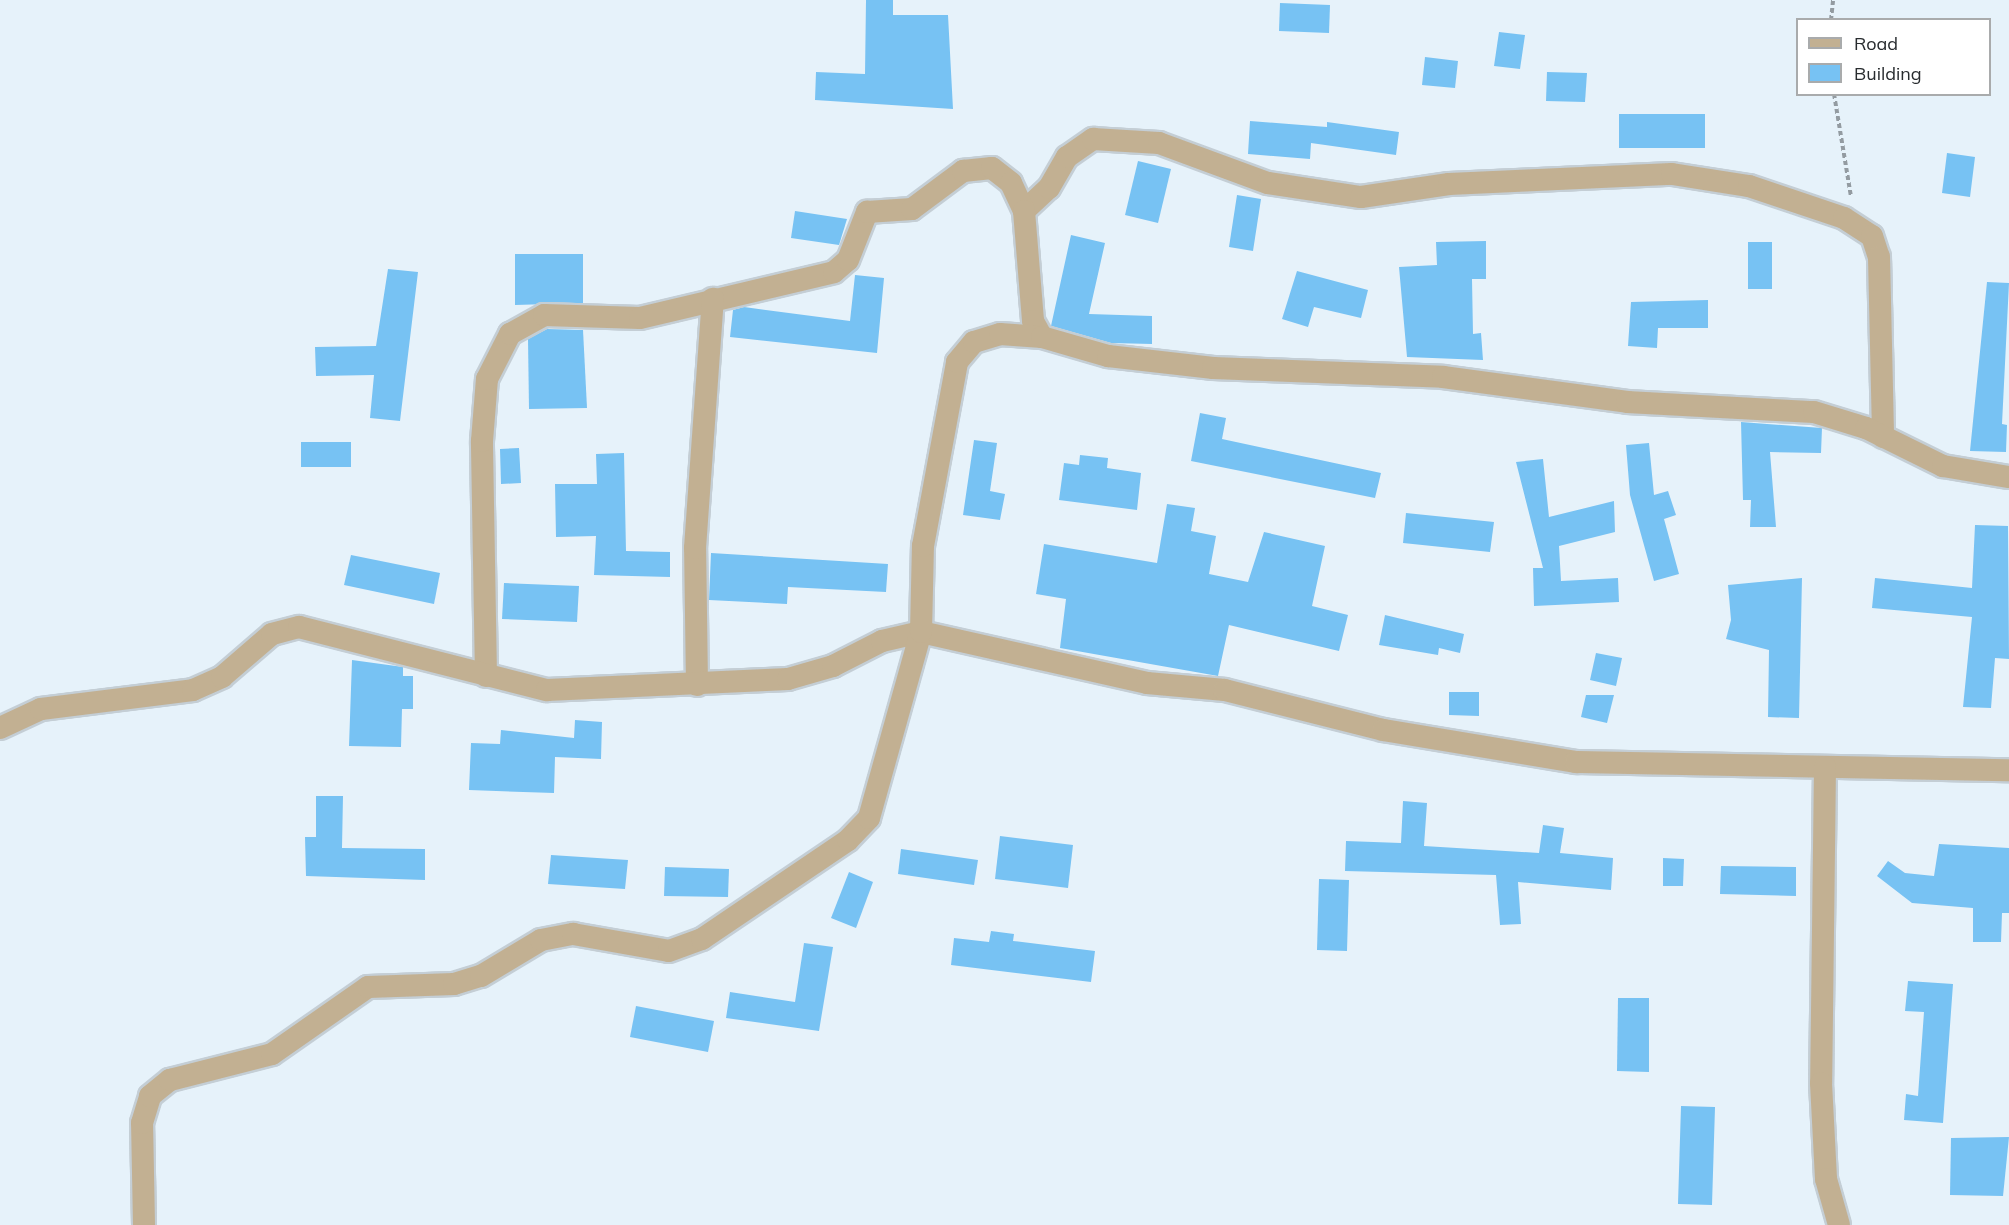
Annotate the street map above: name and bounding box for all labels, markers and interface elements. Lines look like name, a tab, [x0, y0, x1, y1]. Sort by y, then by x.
legend	[1796, 18, 1991, 96]
text: Road	[1854, 32, 1898, 55]
text: Building	[1854, 62, 1922, 85]

